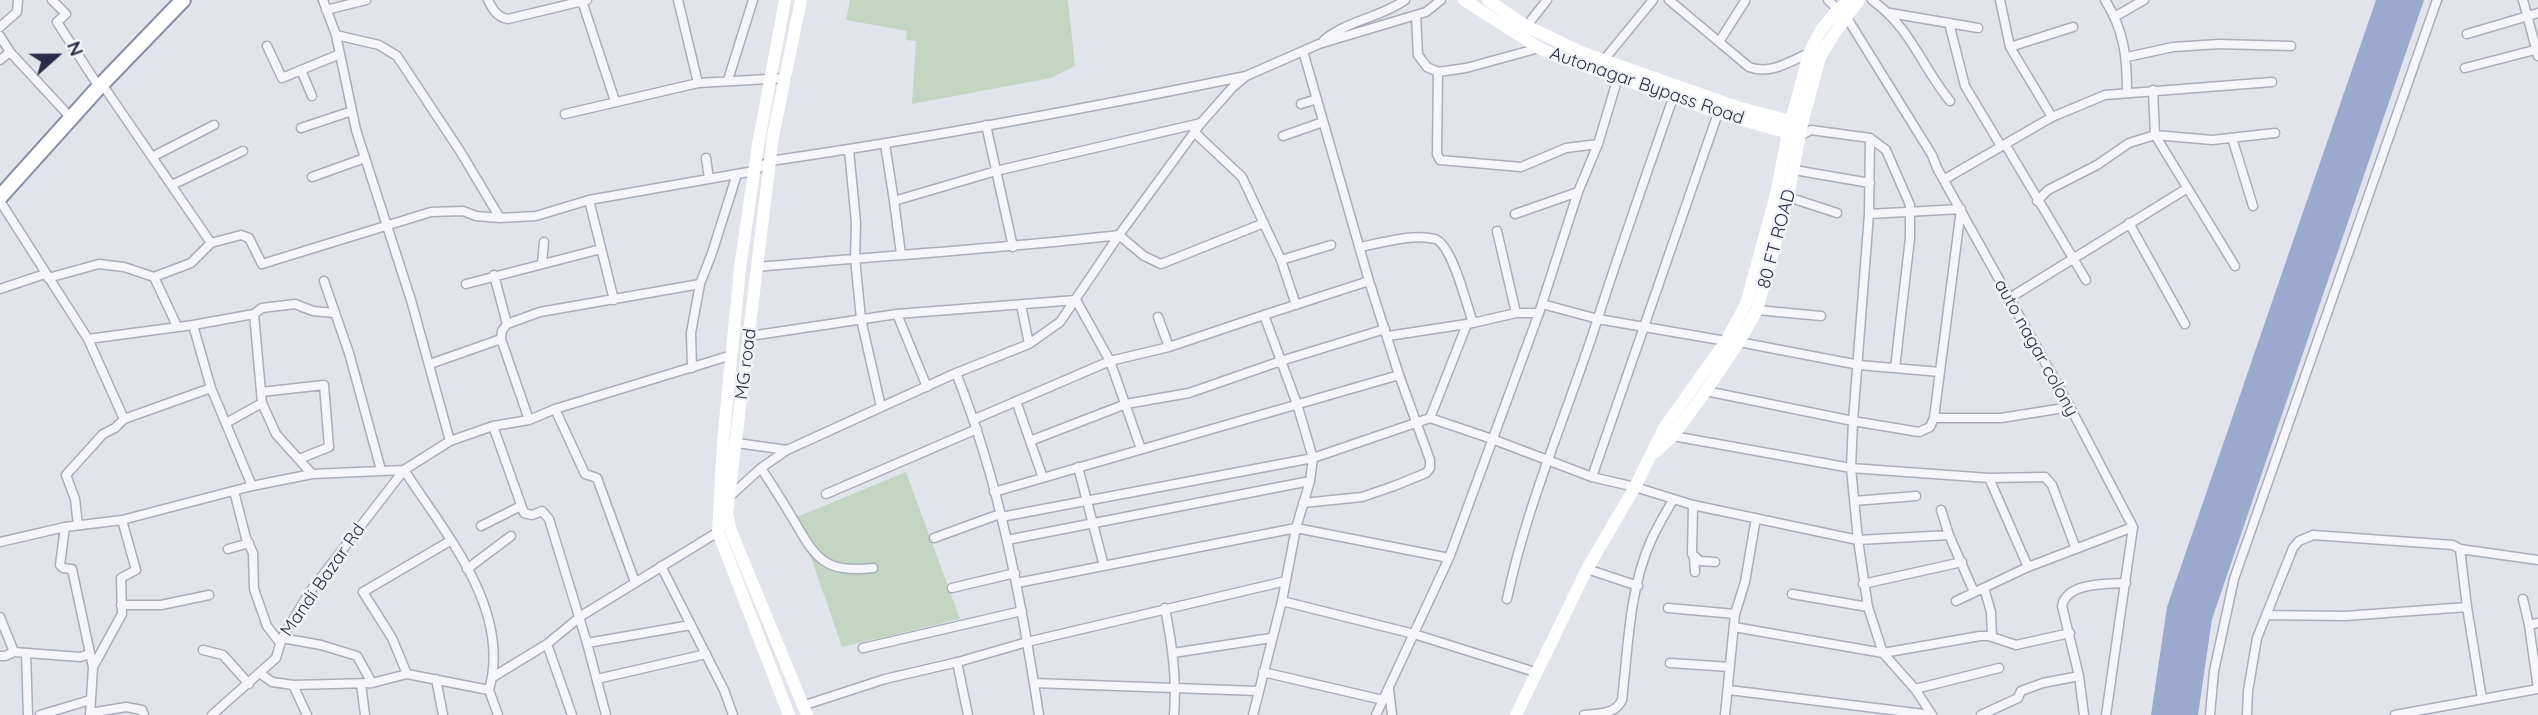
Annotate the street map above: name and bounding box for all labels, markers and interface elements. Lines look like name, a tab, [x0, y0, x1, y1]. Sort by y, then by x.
north arrow	[21, 21, 91, 91]
text: N	[62, 38, 89, 59]
street label: Autonagar Bypass Road	[1547, 43, 1747, 129]
street label: 80 FT ROAD	[1753, 187, 1801, 291]
street label: auto nagar colony	[1989, 276, 2083, 420]
street label: MG road	[731, 327, 761, 401]
street label: Mandi Bazar Rd	[276, 519, 370, 641]

